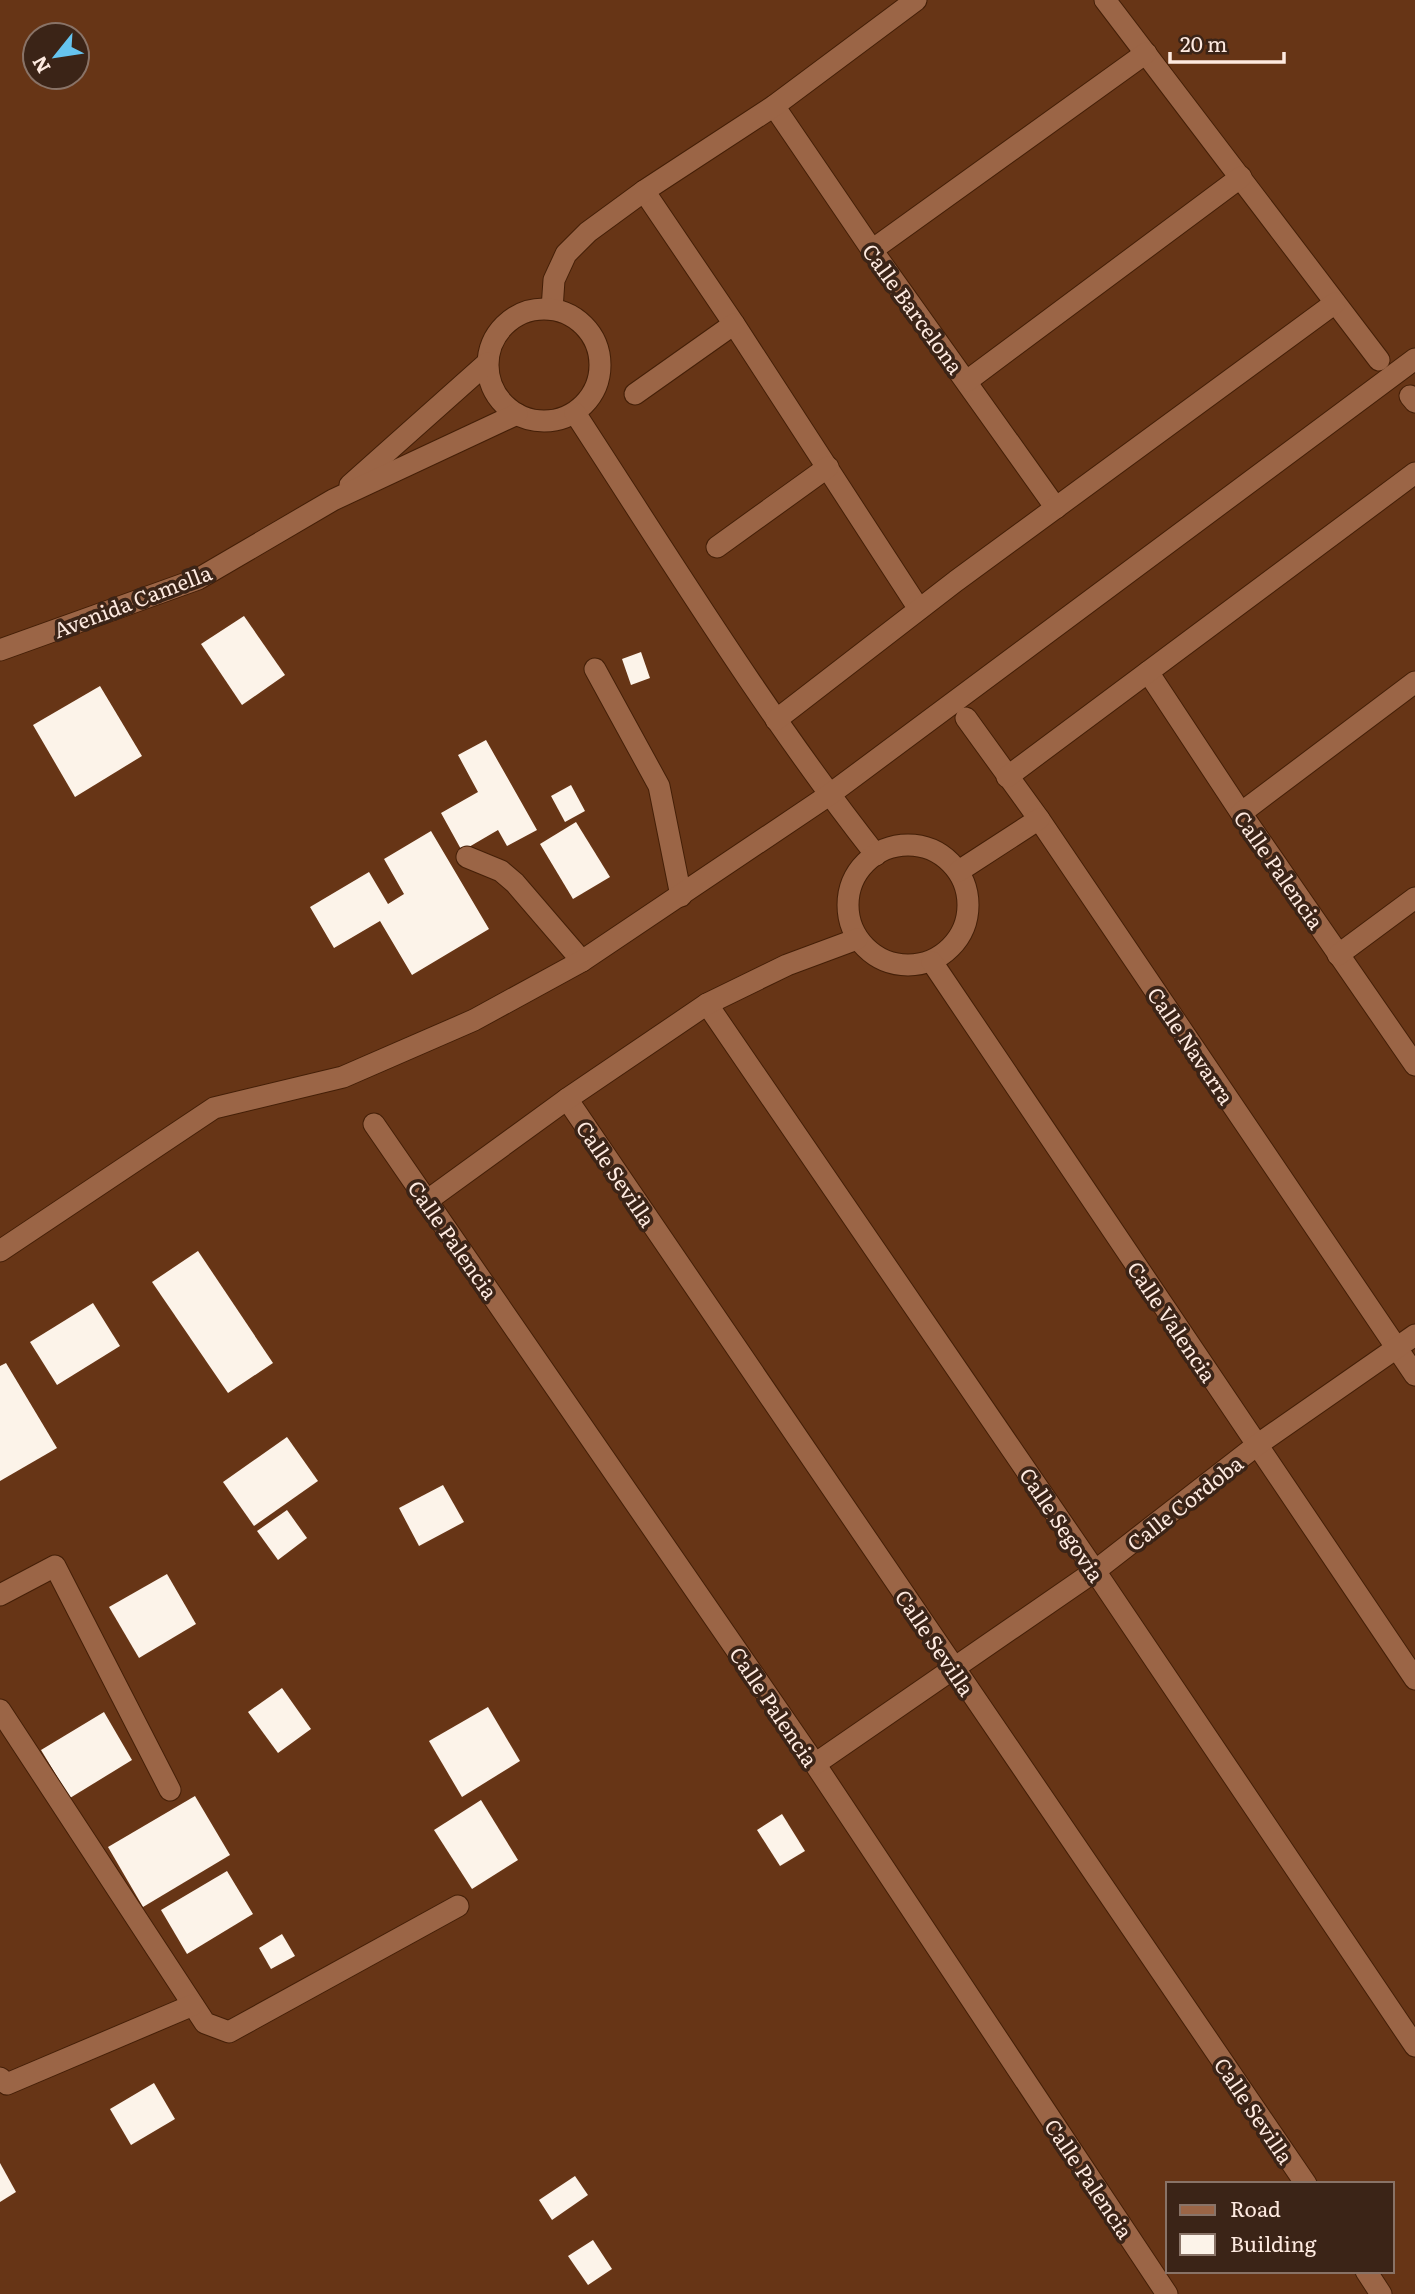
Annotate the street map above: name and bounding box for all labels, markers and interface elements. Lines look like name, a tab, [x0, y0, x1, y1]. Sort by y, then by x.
north arrow	[21, 21, 91, 91]
scale bar	[1170, 21, 1284, 65]
text: 20 m	[1180, 27, 1227, 58]
text: N	[24, 51, 57, 79]
street label: Calle Barcelona	[856, 236, 972, 380]
street label: Avenida Camella	[48, 555, 216, 644]
street label: Calle Palencia	[1227, 803, 1333, 935]
street label: Calle Navarra	[1141, 980, 1243, 1111]
street label: Calle Sevilla	[570, 1113, 665, 1233]
street label: Calle Palencia	[401, 1173, 507, 1305]
street label: Calle Valencia	[1121, 1254, 1225, 1388]
street label: Calle Cordoba	[1119, 1446, 1249, 1557]
street label: Calle Segovia	[1013, 1461, 1113, 1588]
street label: Calle Sevilla	[889, 1582, 984, 1702]
street label: Calle Palencia	[723, 1640, 827, 1773]
street label: Calle Sevilla	[1208, 2050, 1303, 2170]
street label: Calle Palencia	[1038, 2112, 1142, 2245]
legend	[1166, 2182, 1394, 2273]
text: Road	[1230, 2192, 1281, 2223]
text: Building	[1230, 2227, 1317, 2258]

